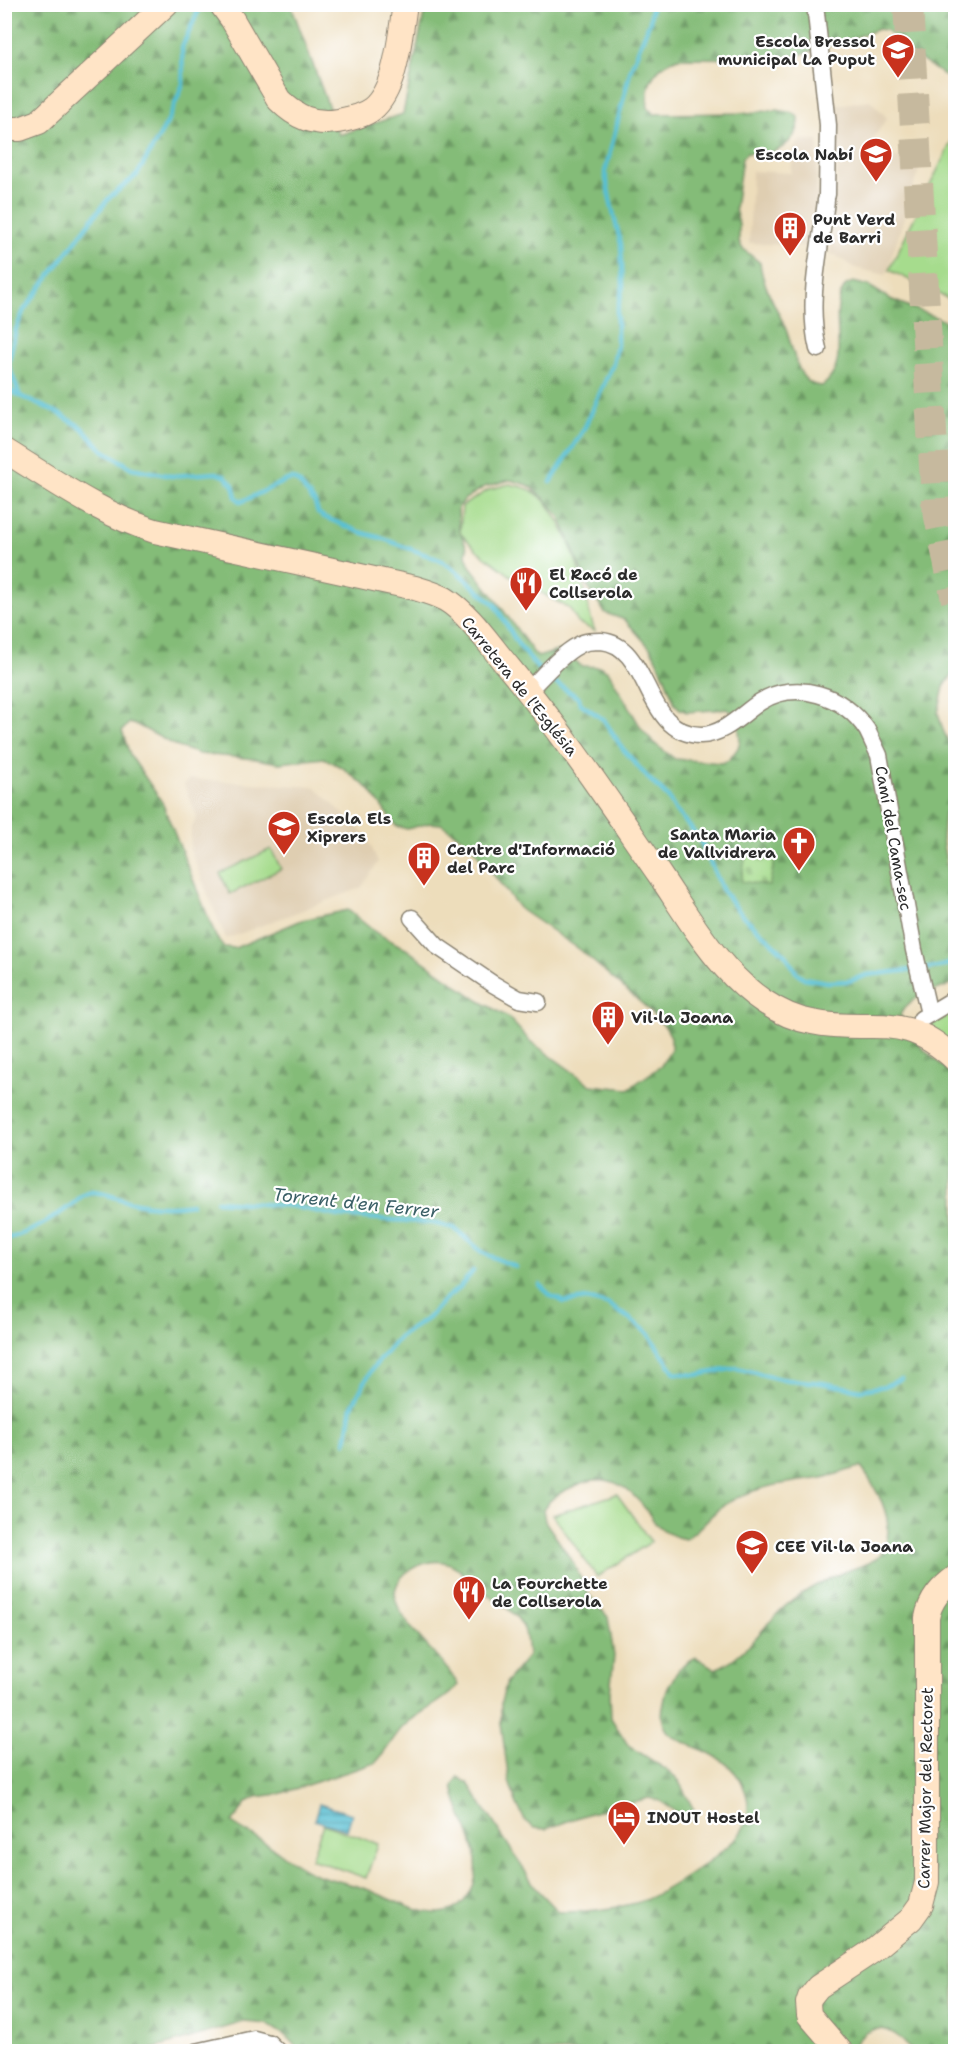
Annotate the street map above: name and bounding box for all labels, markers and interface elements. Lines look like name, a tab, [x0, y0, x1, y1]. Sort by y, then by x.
place label: Escola Bressol municipal La Puput	[718, 31, 875, 70]
school or university icon: Escola Bressol municipal La Puput	[880, 32, 916, 79]
school or university icon: Escola Nabí	[858, 136, 894, 183]
place label: Escola Nabí	[755, 144, 854, 165]
place label: Punt Verd de Barri	[813, 209, 895, 248]
building icon: Punt Verd de Barri	[772, 210, 808, 257]
place label: El Racó de Collserola	[549, 564, 638, 603]
restaurant icon: El Racó de Collserola	[508, 565, 544, 612]
street label: Carretera de l'Església	[457, 612, 582, 760]
street label: Camí del Cama-sec	[870, 764, 917, 912]
place label: Escola Els Xiprers	[307, 808, 391, 847]
school or university icon: Escola Els Xiprers	[266, 809, 302, 856]
place label: Santa Maria de Vallvidrera	[658, 824, 776, 863]
church icon: Santa Maria de Vallvidrera	[781, 825, 817, 872]
place label: Centre d'Informació del Parc	[447, 839, 615, 878]
building icon: Centre d'Informació del Parc	[406, 840, 442, 887]
building icon: Vil·la Joana	[590, 999, 626, 1046]
place label: Vil·la Joana	[631, 1007, 733, 1028]
water label: Torrent d'en Ferrer	[272, 1182, 441, 1224]
school or university icon: CEE Vil·la Joana	[734, 1528, 770, 1575]
place label: CEE Vil·la Joana	[775, 1536, 913, 1557]
place label: La Fourchette de Collserola	[492, 1573, 608, 1612]
restaurant icon: La Fourchette de Collserola	[451, 1574, 487, 1621]
street label: Carrer Major del Rectoret	[913, 1687, 938, 1889]
hotel icon: INOUT Hostel	[606, 1799, 642, 1846]
place label: INOUT Hostel	[647, 1807, 760, 1828]

